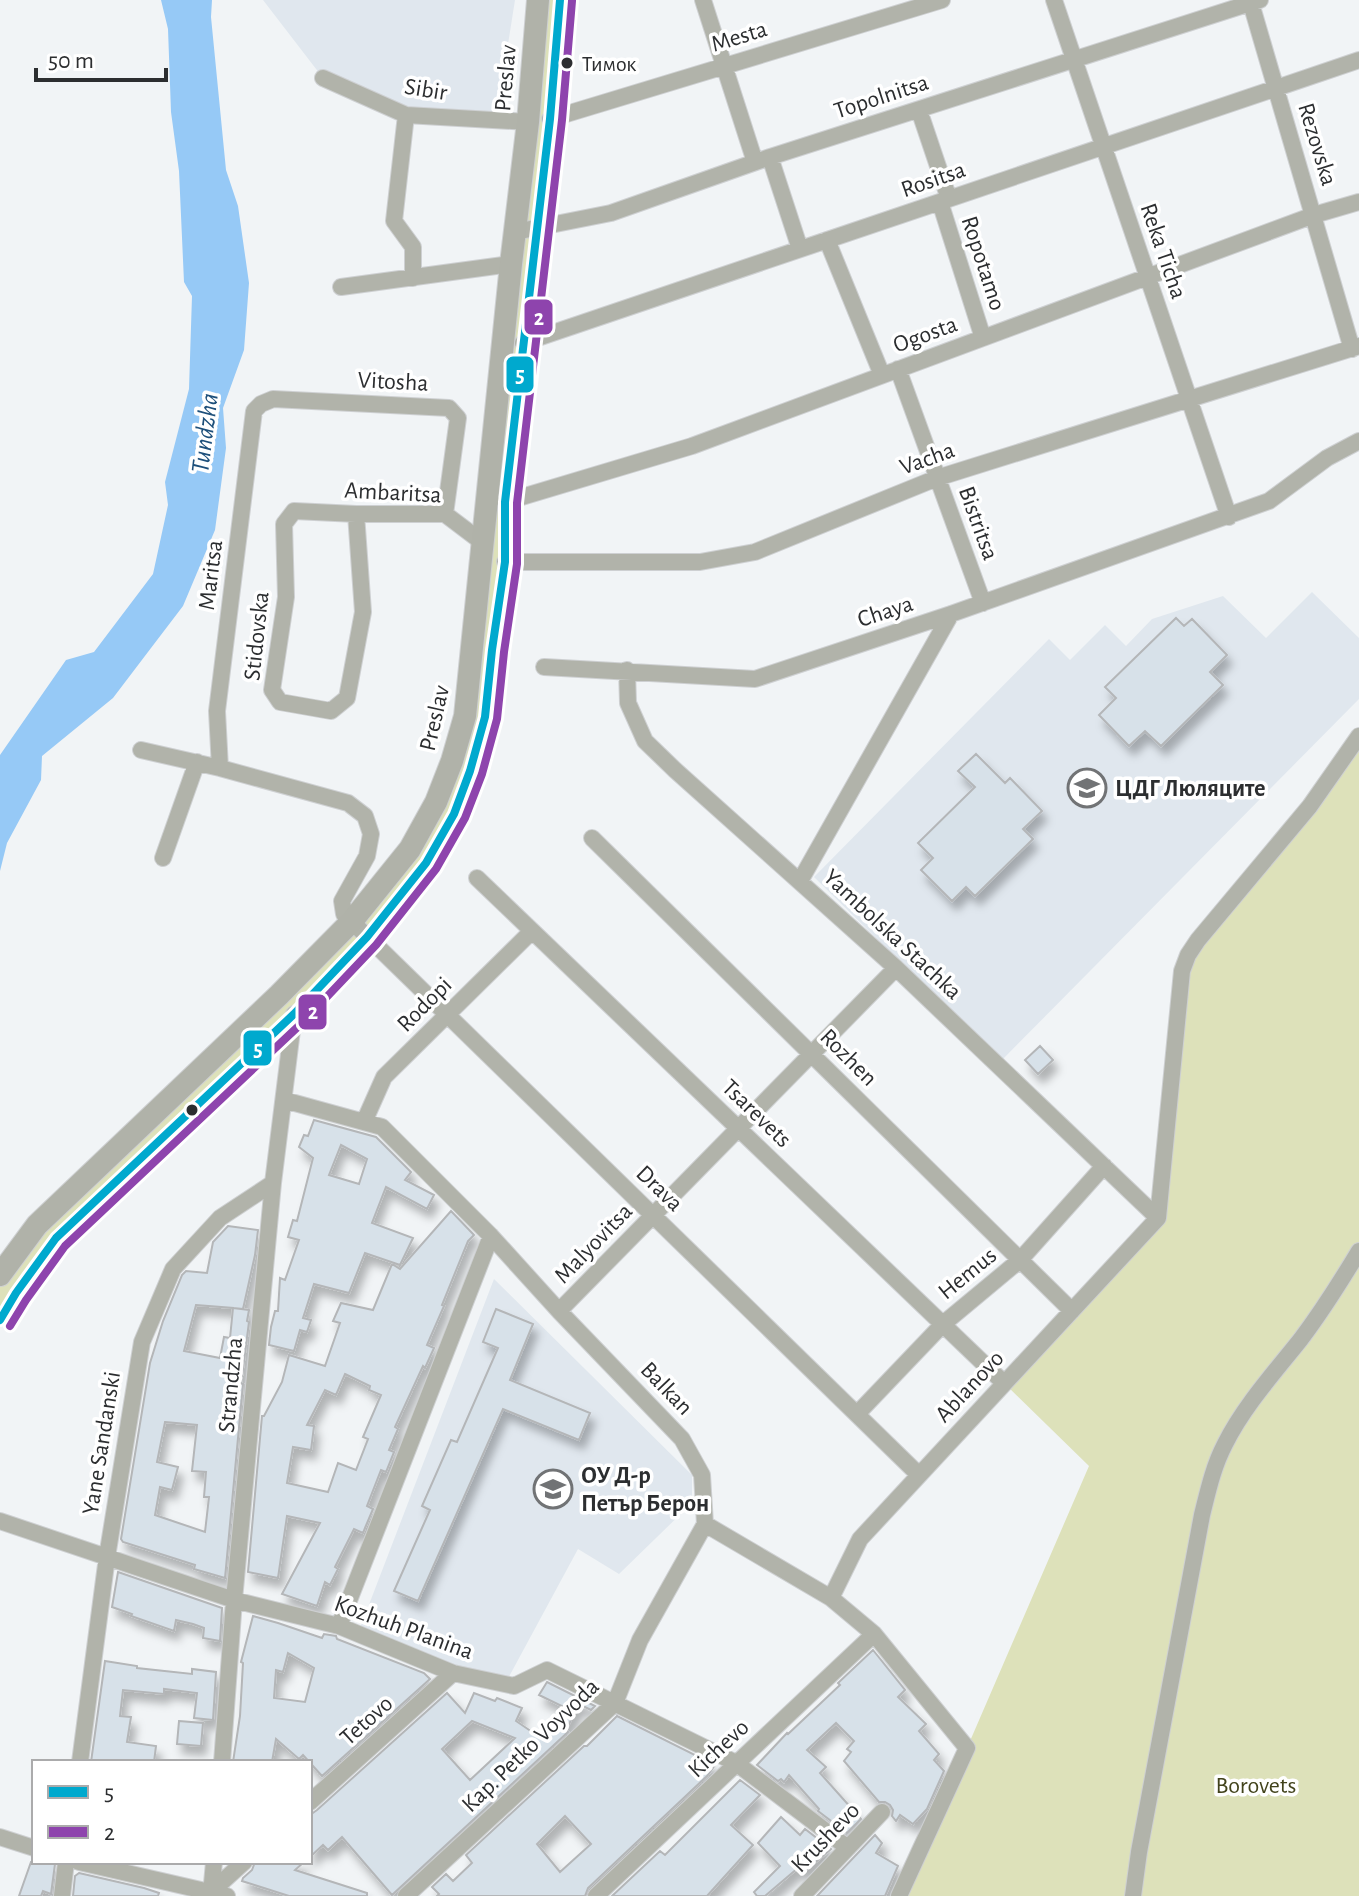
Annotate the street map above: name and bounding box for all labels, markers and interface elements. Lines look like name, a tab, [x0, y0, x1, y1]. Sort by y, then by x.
street label: Mesta	[708, 17, 770, 57]
scale bar	[36, 32, 166, 82]
street label: Preslav	[491, 44, 521, 112]
text: 50 m	[48, 49, 94, 73]
place label: Тимок	[582, 53, 636, 75]
marker: Тимок	[559, 55, 575, 71]
street label: Topolnitsa	[831, 70, 931, 123]
street label: Sibir	[403, 75, 449, 105]
street label: Rezovska	[1293, 100, 1341, 188]
street label: Rositsa	[898, 158, 969, 202]
street label: Reka Ticha	[1136, 200, 1191, 302]
street label: Ropotamo	[957, 213, 1010, 313]
line badge: 2	[523, 298, 554, 336]
text: 2	[534, 307, 544, 329]
street label: Ogosta	[890, 312, 961, 358]
line badge: 5	[505, 355, 535, 394]
text: 5	[515, 364, 525, 386]
street label: Vitosha	[357, 368, 429, 396]
water label: Tundzha	[187, 392, 223, 475]
street label: Vacha	[897, 438, 958, 480]
street label: Ambaritsa	[344, 478, 442, 508]
street label: Bistritsa	[954, 483, 1002, 563]
street label: Maritsa	[195, 539, 227, 612]
street label: Stidovska	[240, 590, 274, 682]
street label: Chaya	[855, 592, 916, 632]
street label: Preslav	[416, 683, 454, 753]
school or university icon: ЦДГ Люляците	[1066, 767, 1108, 809]
place label: ЦДГ Люляците	[1115, 777, 1266, 801]
street label: Yambolska Stachka	[819, 865, 966, 1005]
street label: Rodopi	[393, 973, 457, 1037]
line badge: 2	[297, 993, 328, 1031]
text: 2	[308, 1001, 318, 1023]
street label: Rozhen	[815, 1025, 881, 1091]
line badge: 5	[242, 1029, 273, 1067]
text: 5	[253, 1038, 263, 1060]
street label: Tsarevets	[717, 1075, 796, 1152]
unlabelled marker	[184, 1102, 200, 1118]
street label: Drava	[631, 1161, 687, 1216]
street label: Malyovitsa	[550, 1199, 637, 1288]
street label: Hemus	[934, 1243, 1001, 1304]
street label: Strandzha	[215, 1336, 247, 1434]
street label: Ablanovo	[931, 1346, 1009, 1427]
street label: Balkan	[636, 1357, 697, 1420]
street label: Yane Sandanski	[79, 1370, 125, 1517]
place label: ОУ Д-р Петър Берон	[581, 1464, 709, 1516]
school or university icon: ОУ Д-р Петър Берон	[532, 1468, 574, 1510]
street label: Kozhuh Planina	[331, 1592, 476, 1664]
street label: Kap. Petko Voyvoda	[458, 1674, 604, 1817]
street label: Tetovo	[336, 1691, 398, 1750]
street label: Kichevo	[684, 1715, 754, 1783]
legend	[32, 1760, 312, 1864]
park label: Borovets	[1216, 1774, 1296, 1798]
text: 5	[104, 1781, 114, 1805]
street label: Krushevo	[787, 1798, 865, 1877]
text: 2	[104, 1821, 115, 1845]

